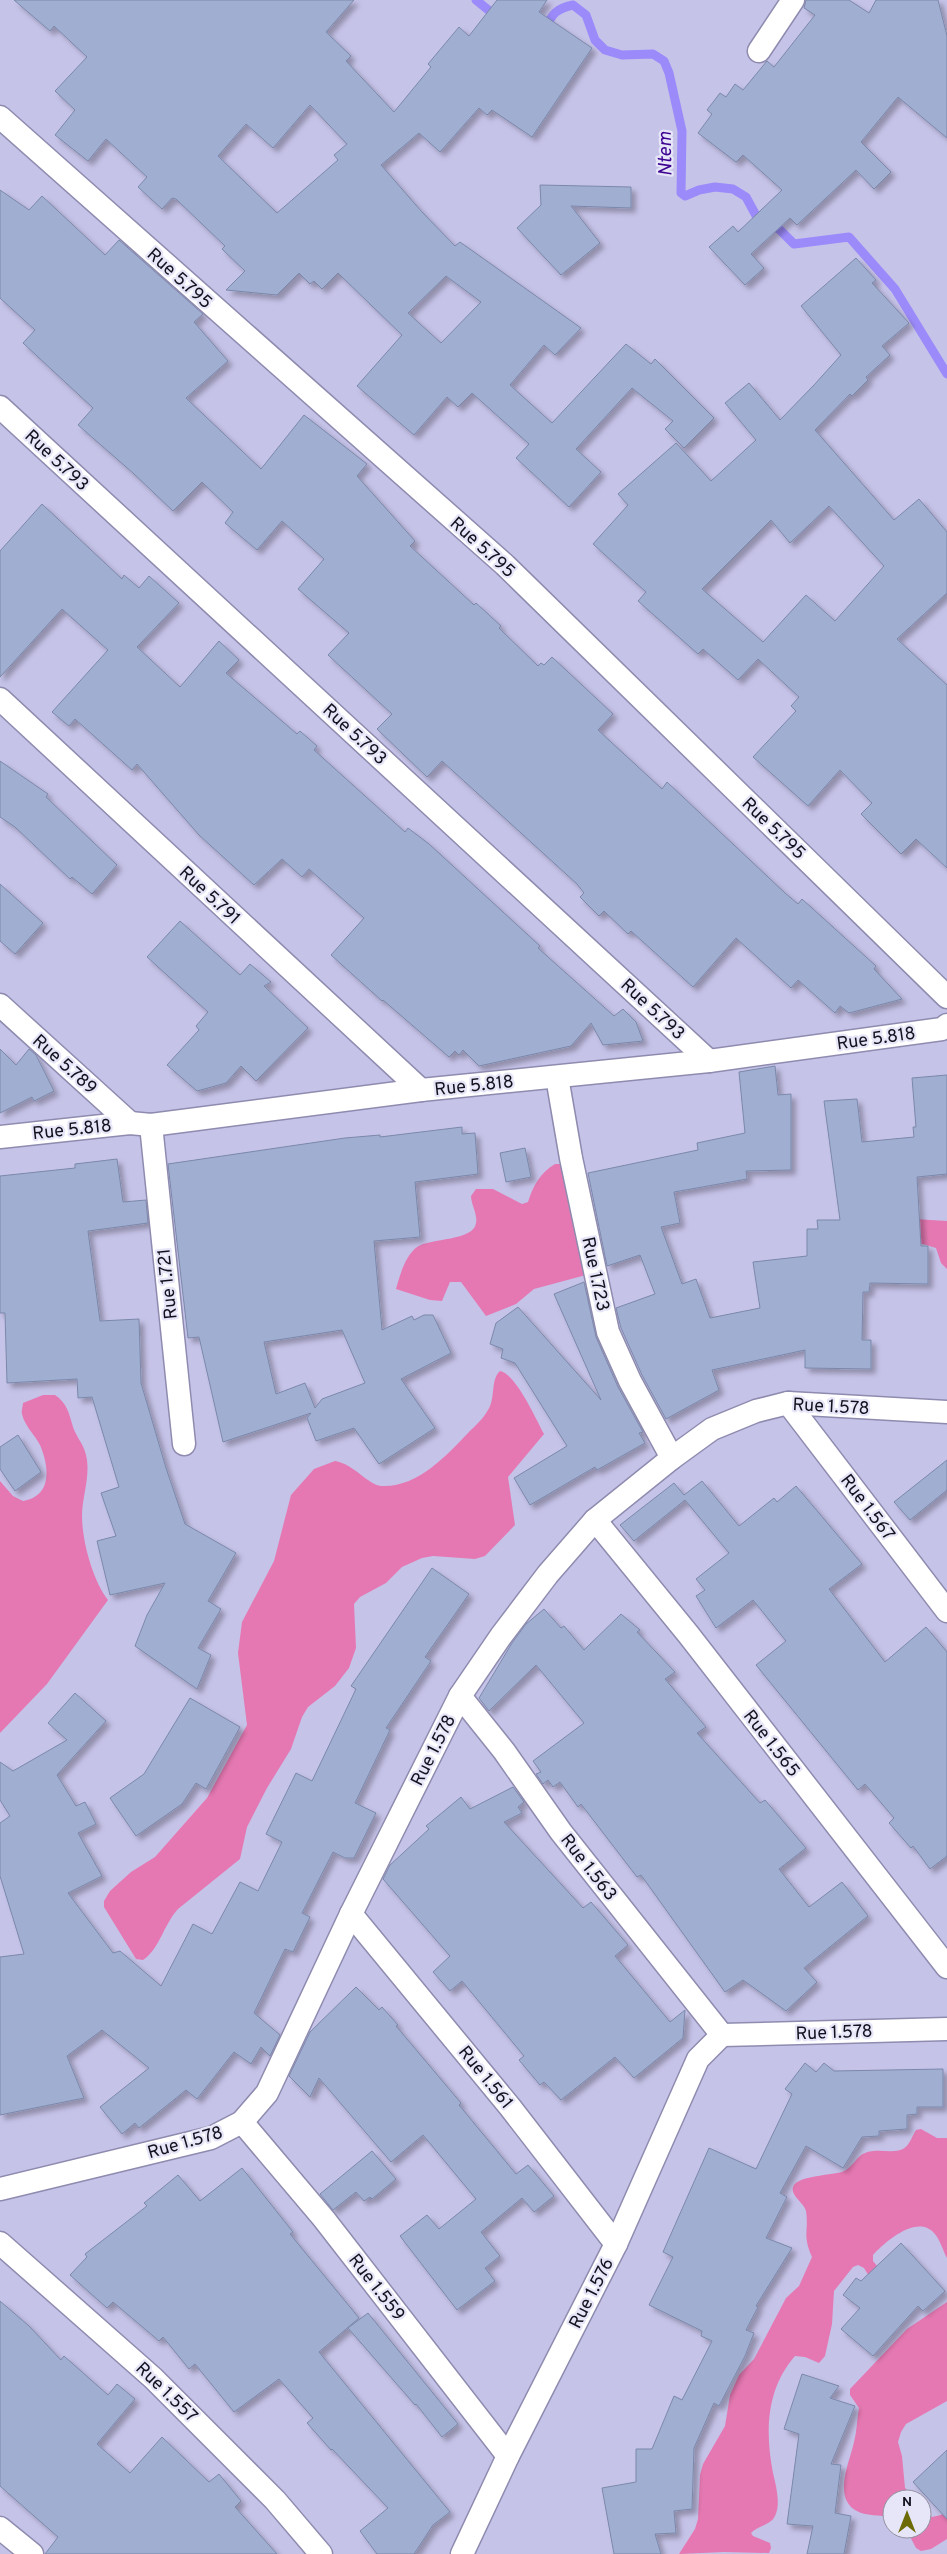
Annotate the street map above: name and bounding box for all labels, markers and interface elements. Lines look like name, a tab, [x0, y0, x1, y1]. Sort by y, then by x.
water label: Ntem	[654, 131, 678, 177]
street label: Rue 5.795	[141, 244, 217, 315]
street label: Rue 5.793	[19, 425, 93, 497]
street label: Rue 5.795	[444, 513, 520, 584]
street label: Rue 5.793	[317, 699, 391, 771]
street label: Rue 5.795	[736, 793, 810, 865]
street label: Rue 5.791	[173, 862, 245, 930]
street label: Rue 5.793	[615, 974, 689, 1046]
street label: Rue 5.818	[835, 1023, 917, 1056]
street label: Rue 5.789	[27, 1030, 101, 1100]
street label: Rue 5.818	[433, 1071, 515, 1102]
street label: Rue 5.818	[31, 1115, 113, 1146]
street label: Rue 1.723	[575, 1235, 614, 1314]
street label: Rue 1.721	[153, 1247, 184, 1321]
street label: Rue 1.578	[792, 1394, 870, 1421]
street label: Rue 1.567	[834, 1470, 899, 1546]
street label: Rue 1.565	[737, 1706, 804, 1782]
street label: Rue 1.578	[407, 1711, 462, 1790]
street label: Rue 1.563	[554, 1830, 621, 1906]
street label: Rue 1.578	[795, 2021, 873, 2046]
street label: Rue 1.561	[452, 2042, 517, 2114]
street label: Rue 1.578	[145, 2122, 226, 2165]
street label: Rue 1.559	[342, 2250, 409, 2326]
street label: Rue 1.576	[565, 2254, 620, 2333]
street label: Rue 1.557	[130, 2358, 202, 2428]
north arrow	[882, 2489, 932, 2539]
text: N	[902, 2494, 912, 2511]

